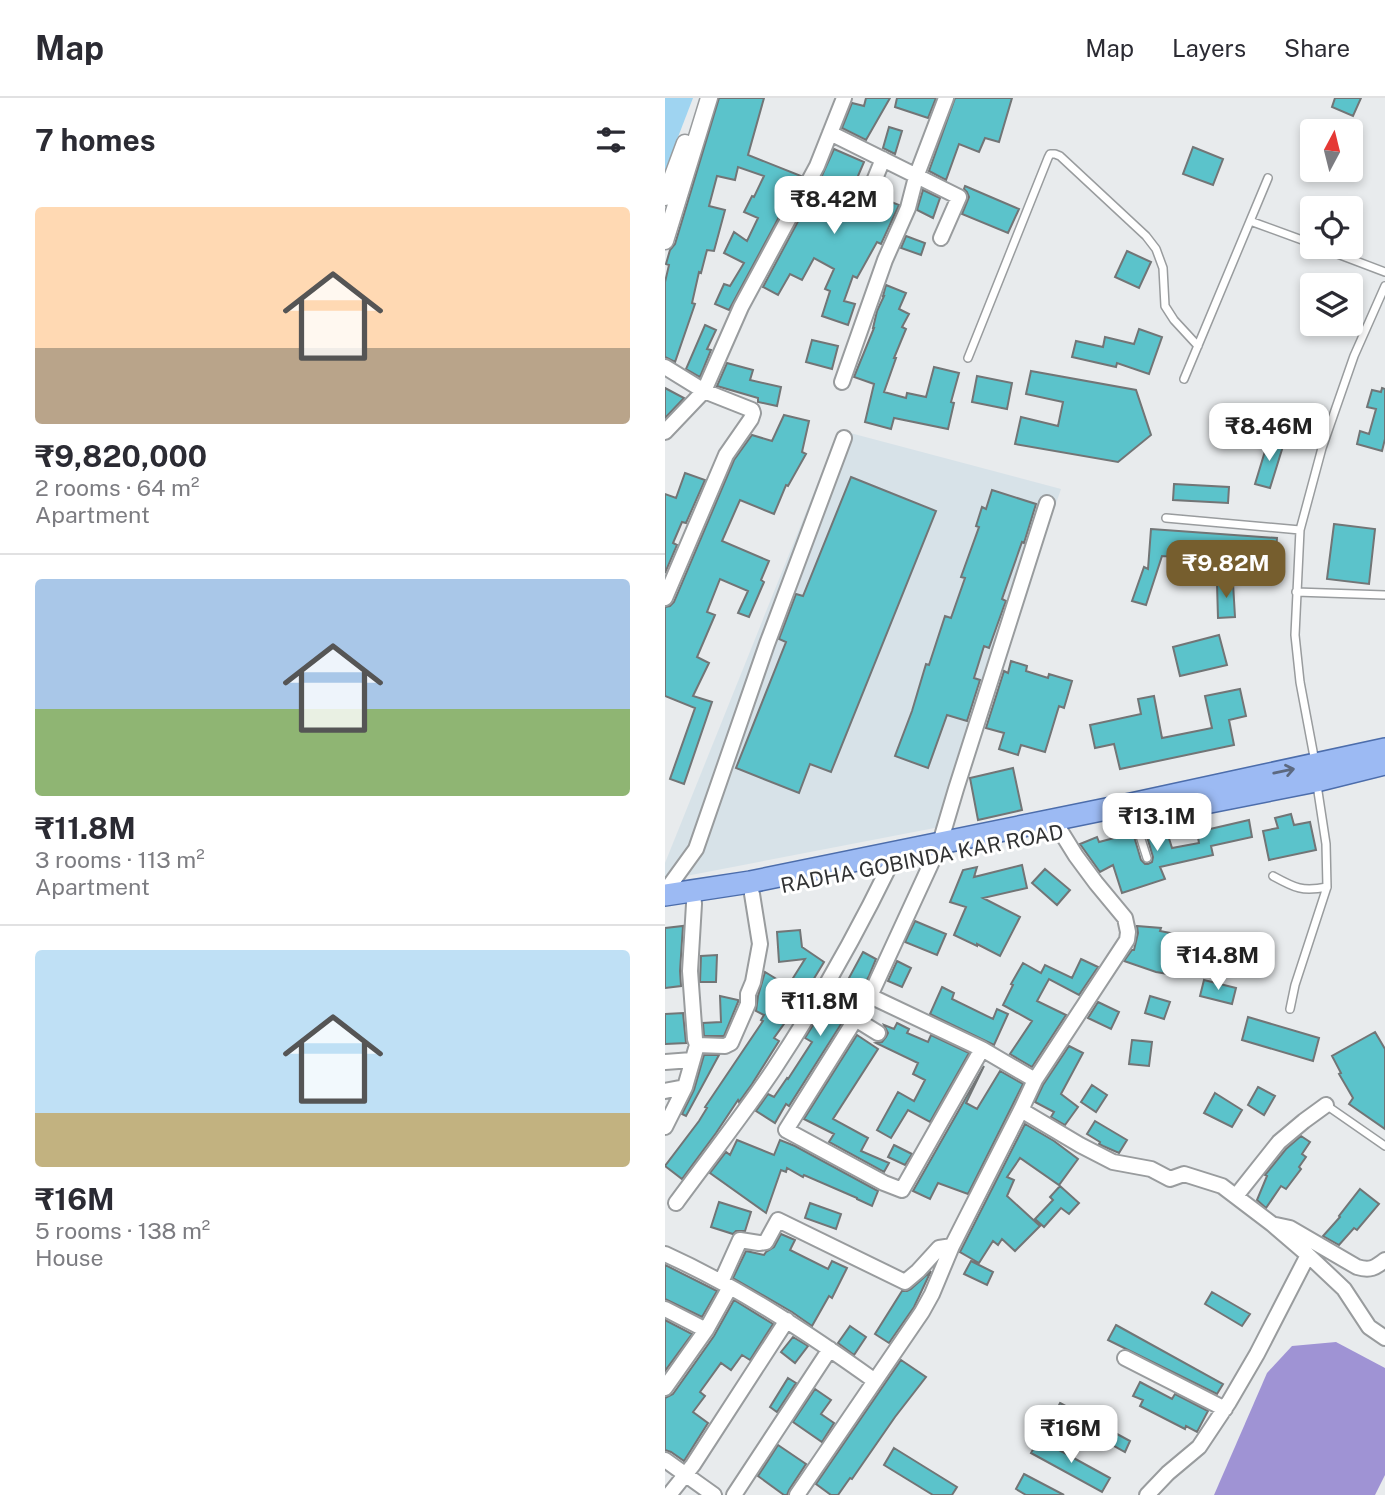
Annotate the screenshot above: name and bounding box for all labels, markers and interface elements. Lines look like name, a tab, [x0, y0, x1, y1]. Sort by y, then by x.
text: Map	[35, 29, 104, 67]
text: Map	[1085, 34, 1134, 62]
text: Layers	[1172, 34, 1246, 62]
text: Share	[1284, 34, 1350, 62]
north arrow	[1300, 119, 1363, 182]
map controls	[1300, 119, 1363, 336]
icon: filters	[592, 121, 630, 159]
text: 7 homes	[35, 122, 156, 158]
pin: ₹8.42M	[777, 176, 891, 236]
text: ₹8.42M	[790, 185, 878, 212]
button: locate	[1300, 196, 1363, 259]
icon: home	[270, 253, 396, 379]
button: layers	[1300, 273, 1363, 336]
pin: ₹8.46M	[1212, 404, 1326, 463]
text: ₹8.46M	[1225, 412, 1313, 439]
text: ₹9,820,000	[35, 438, 207, 474]
text: 2 rooms · 64 m²	[35, 474, 199, 501]
text: Apartment	[35, 501, 150, 528]
pin: ₹9.82M	[1169, 540, 1283, 600]
text: ₹9.82M	[1182, 549, 1270, 576]
icon: home	[270, 625, 396, 751]
one-way arrow	[1272, 764, 1295, 777]
pin: ₹13.1M	[1100, 794, 1214, 853]
text: ₹13.1M	[1118, 802, 1196, 829]
text: ₹11.8M	[35, 810, 136, 846]
street label: RADHA GOBINDA KAR ROAD	[778, 819, 1065, 898]
text: 3 rooms · 113 m²	[35, 846, 205, 873]
text: Apartment	[35, 873, 150, 900]
pin: ₹14.8M	[1161, 932, 1275, 992]
text: ₹14.8M	[1177, 941, 1259, 968]
pin: ₹11.8M	[763, 978, 877, 1038]
text: ₹11.8M	[781, 987, 859, 1014]
icon: home	[270, 996, 396, 1122]
text: ₹16M	[35, 1181, 114, 1217]
text: 5 rooms · 138 m²	[35, 1217, 210, 1244]
text: House	[35, 1244, 103, 1271]
pin: ₹16M	[1030, 1406, 1112, 1465]
text: ₹16M	[1041, 1414, 1101, 1441]

